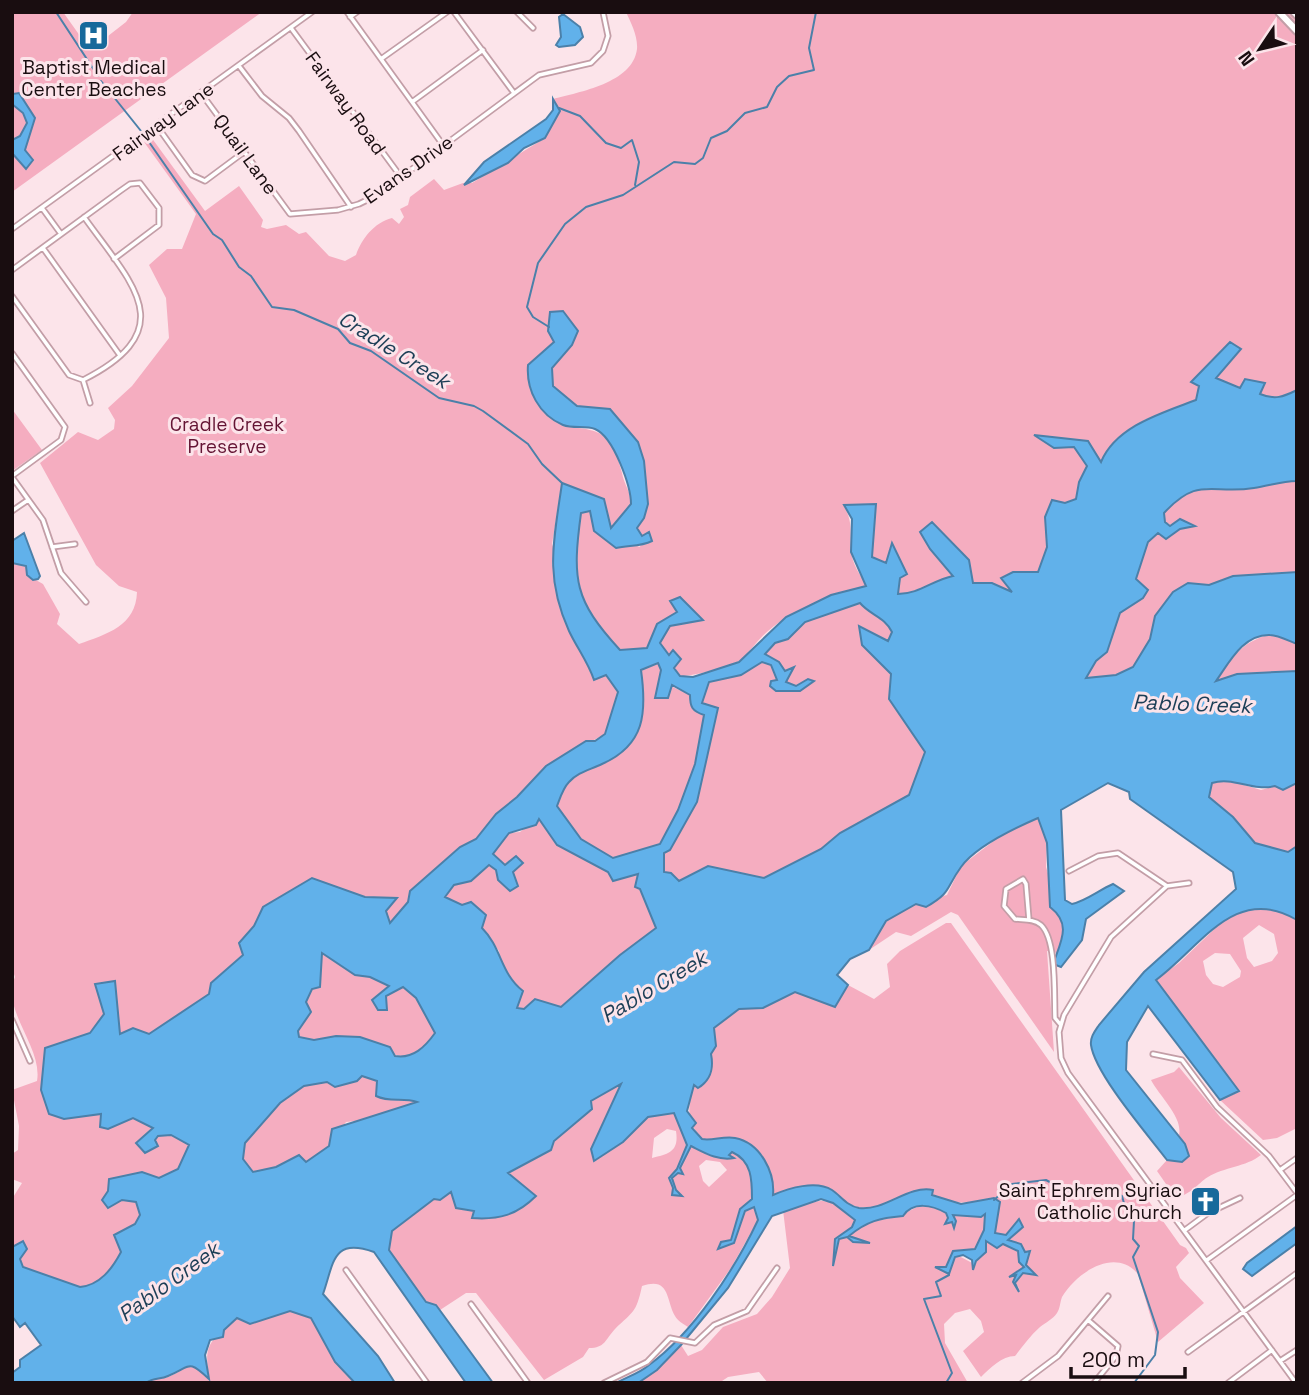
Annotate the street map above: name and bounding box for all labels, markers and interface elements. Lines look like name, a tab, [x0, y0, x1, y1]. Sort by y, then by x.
north arrow	[1225, 14, 1295, 84]
hospital icon: Baptist Medical Center Beaches	[77, 19, 111, 53]
text: N	[1233, 46, 1260, 71]
street label: Fairway Road	[300, 47, 391, 160]
place label: Baptist Medical Center Beaches	[21, 55, 167, 102]
street label: Fairway Lane	[108, 76, 219, 167]
street label: Quail Lane	[208, 109, 283, 200]
street label: Evans Drive	[359, 129, 458, 209]
water label: Cradle Creek	[333, 305, 457, 396]
park label: Cradle Creek Preserve	[170, 412, 284, 459]
water label: Pablo Creek	[1132, 688, 1254, 719]
water label: Pablo Creek	[596, 943, 714, 1029]
place label: Saint Ephrem Syriac Catholic Church	[999, 1178, 1182, 1225]
church icon: Saint Ephrem Syriac Catholic Church	[1188, 1184, 1222, 1218]
water label: Pablo Creek	[113, 1234, 227, 1327]
scale bar	[1071, 1336, 1185, 1380]
text: 200 m	[1082, 1346, 1145, 1373]

